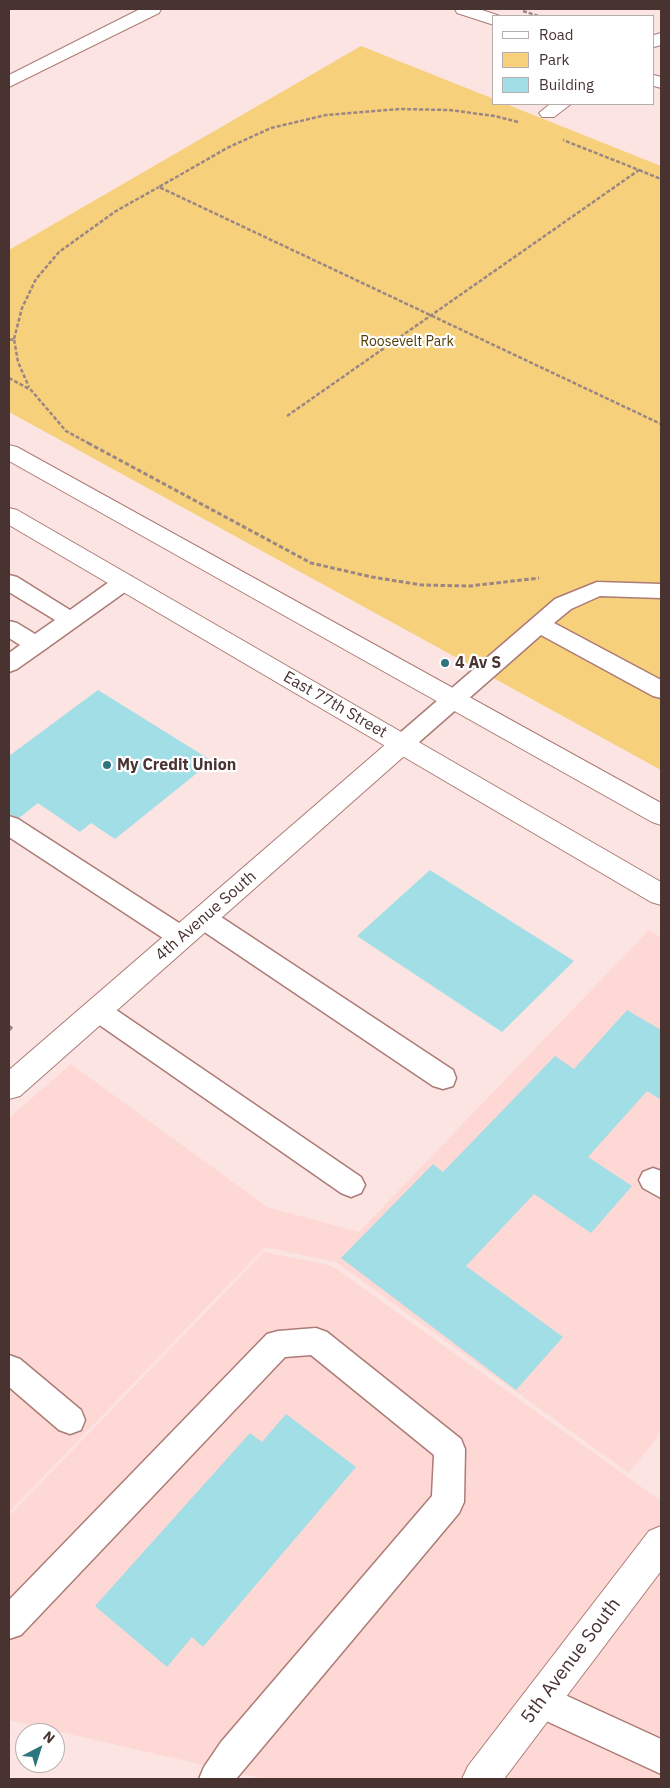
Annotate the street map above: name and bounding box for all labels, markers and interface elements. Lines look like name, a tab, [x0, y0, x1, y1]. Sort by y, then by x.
legend	[492, 15, 655, 105]
text: Road	[539, 25, 574, 44]
text: Park	[539, 50, 569, 69]
text: Building	[539, 75, 594, 94]
park label: Roosevelt Park	[360, 334, 454, 350]
place label: 4 Av S	[455, 653, 501, 673]
marker: 4 Av S	[439, 657, 451, 669]
street label: East 77th Street	[280, 668, 390, 742]
place label: My Credit Union	[117, 755, 236, 775]
marker: My Credit Union	[101, 759, 113, 771]
street label: 4th Avenue South	[152, 867, 260, 965]
street label: 5th Avenue South	[516, 1594, 626, 1728]
north arrow	[15, 1723, 65, 1773]
text: N	[39, 1727, 59, 1747]

